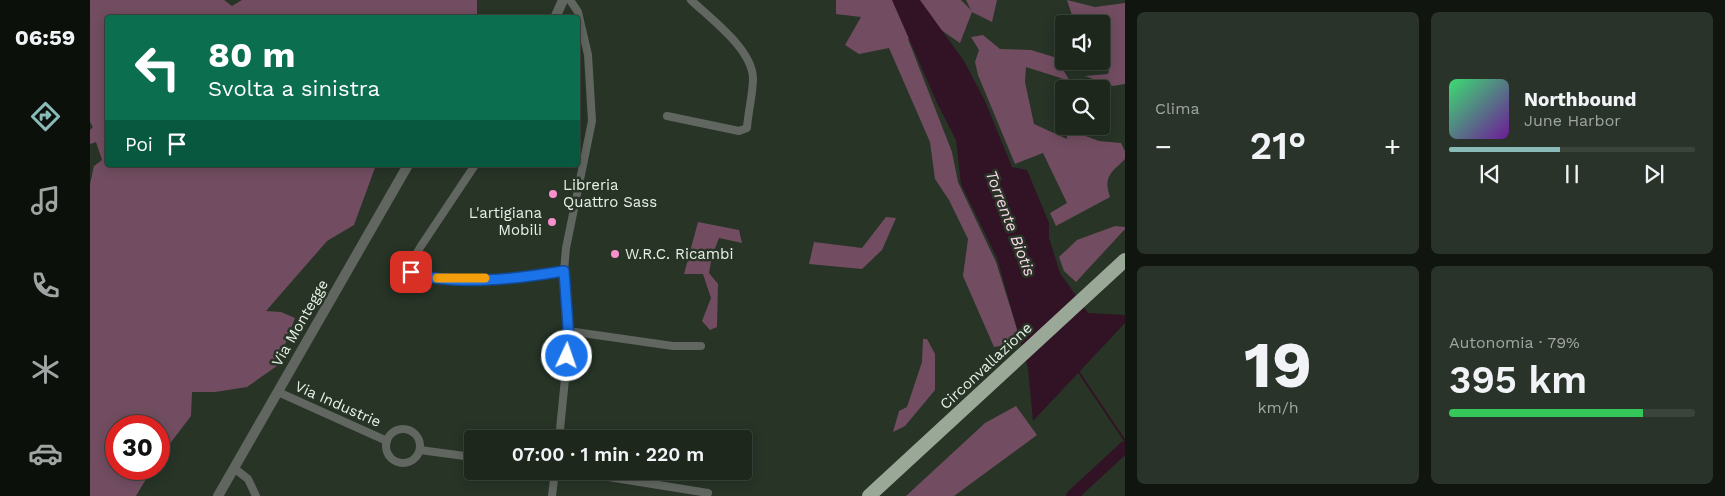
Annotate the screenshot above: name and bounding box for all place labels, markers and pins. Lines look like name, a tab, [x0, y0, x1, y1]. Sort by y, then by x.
place label: Libreria Quattro Sass	[563, 176, 657, 211]
marker: Libreria Quattro Sass	[547, 188, 559, 200]
place label: L'artigiana Mobili	[469, 204, 543, 239]
marker: L'artigiana Mobili	[546, 216, 558, 228]
place label: W.R.C. Ricambi	[625, 245, 734, 263]
marker: W.R.C. Ricambi	[609, 248, 621, 260]
pin	[390, 251, 432, 293]

